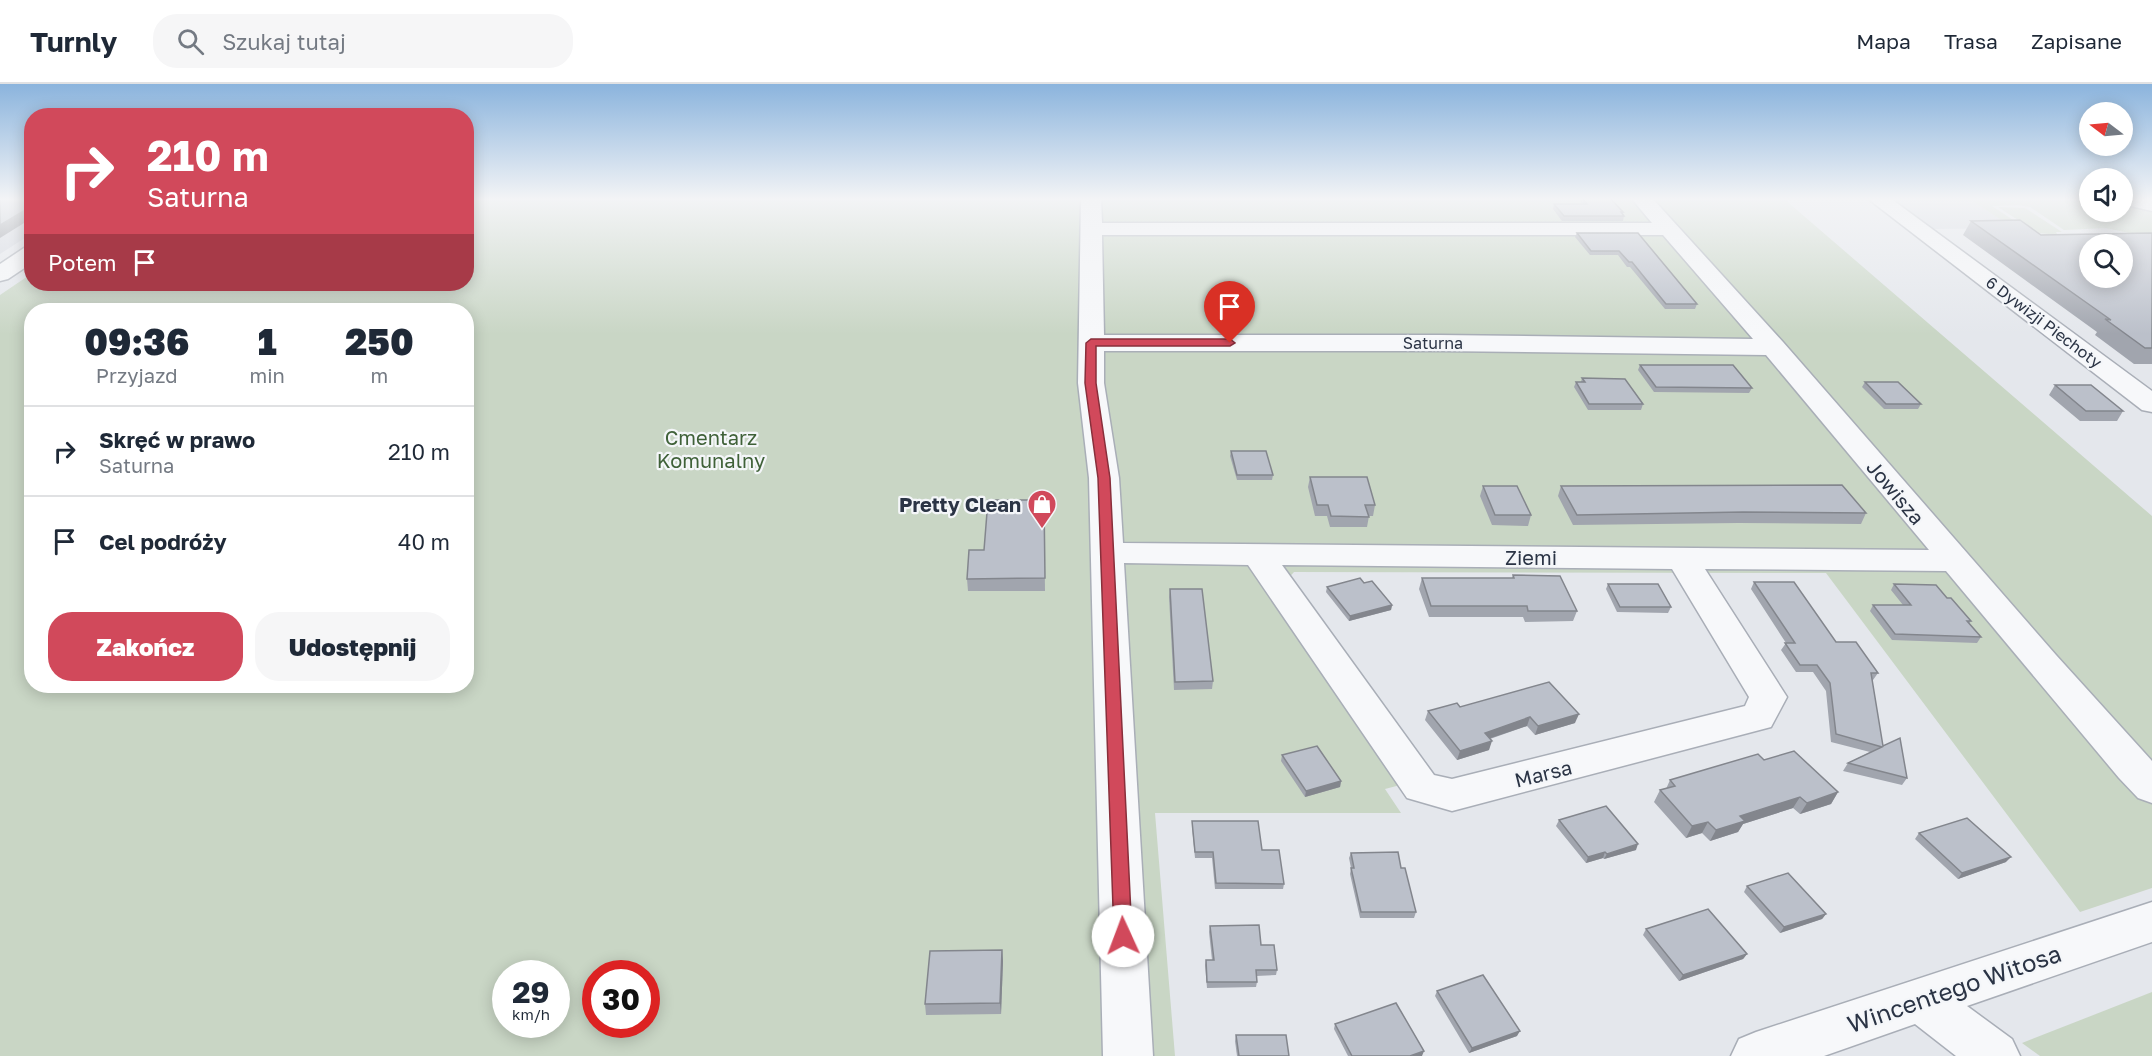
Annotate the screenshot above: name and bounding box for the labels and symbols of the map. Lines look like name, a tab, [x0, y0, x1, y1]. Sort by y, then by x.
north arrow	[2079, 102, 2133, 156]
street label: 6 Dywizji Piechoty	[1982, 272, 2106, 372]
pin	[1204, 281, 1255, 343]
street label: Saturna	[1403, 333, 1463, 353]
park label: Cmentarz Komunalny	[657, 425, 765, 472]
street label: Jowisza	[1862, 455, 1930, 529]
shop icon: Pretty Clean	[1026, 488, 1058, 530]
place label: Pretty Clean	[899, 492, 1021, 516]
street label: Ziemi	[1505, 545, 1557, 569]
street label: Marsa	[1512, 754, 1574, 792]
position arrow	[1091, 904, 1155, 968]
street label: Wincentego Witosa	[1843, 938, 2065, 1038]
speed limit sign: 30	[582, 960, 660, 1038]

